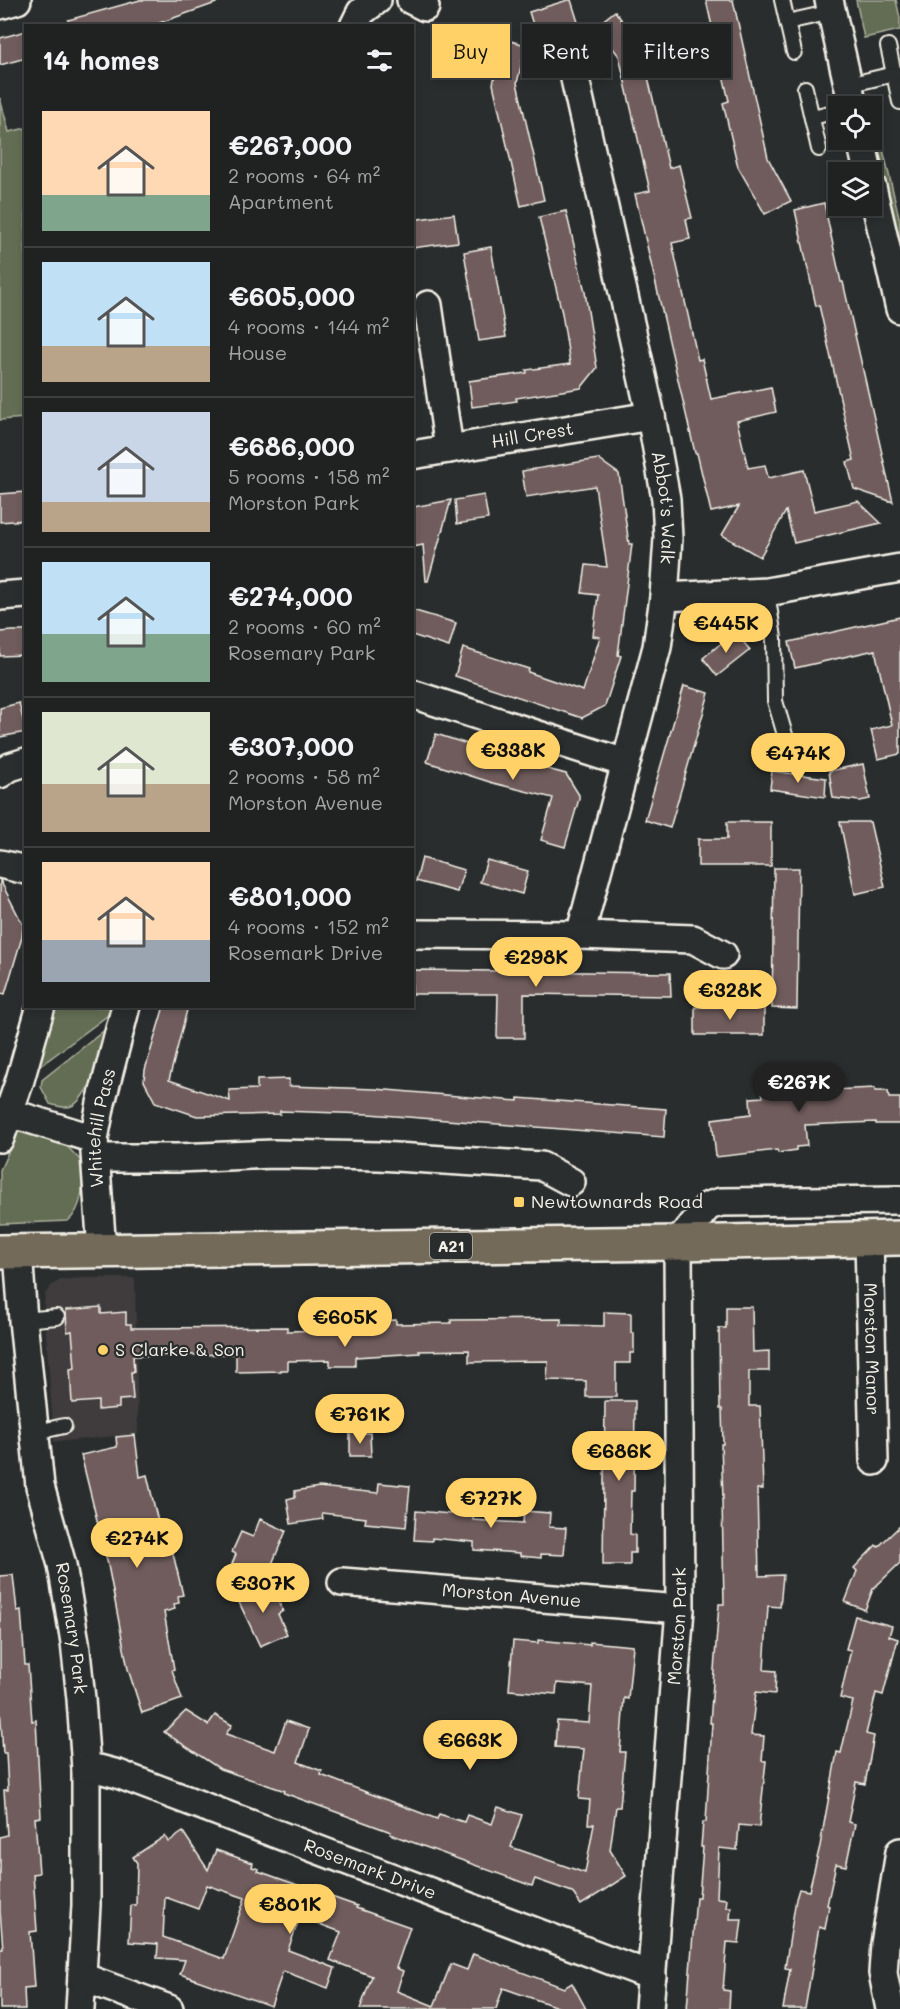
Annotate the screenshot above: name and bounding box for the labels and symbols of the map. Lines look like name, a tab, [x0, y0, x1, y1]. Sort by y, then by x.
street label: Hill Crest	[489, 416, 575, 453]
street label: Abbot's Walk	[647, 449, 681, 565]
pin: €445K	[684, 603, 768, 654]
pin: €338K	[471, 730, 555, 781]
pin: €474K	[756, 733, 840, 784]
pin: €298K	[494, 937, 578, 988]
pin: €328K	[688, 970, 772, 1021]
pin: €267K	[757, 1062, 841, 1113]
street label: Whitehill Pass	[81, 1065, 120, 1188]
place label: Newtownards Road	[531, 1189, 703, 1213]
marker: Newtownards Road	[512, 1195, 526, 1209]
road number: A21	[430, 1233, 472, 1259]
street label: Morston Manor	[859, 1282, 886, 1415]
pin: €605K	[303, 1297, 387, 1348]
place label: S Clarke & Son	[115, 1337, 245, 1361]
marker: S Clarke & Son	[96, 1343, 110, 1357]
pin: €761K	[318, 1394, 402, 1445]
pin: €686K	[577, 1431, 661, 1482]
pin: €727K	[449, 1478, 533, 1529]
pin: €274K	[95, 1518, 179, 1569]
street label: Rosemary Park	[51, 1560, 93, 1695]
pin: €307K	[221, 1563, 305, 1614]
street label: Morston Park	[661, 1567, 691, 1686]
street label: Morston Avenue	[441, 1577, 582, 1612]
pin: €663K	[428, 1720, 512, 1771]
street label: Rosemark Drive	[301, 1832, 440, 1904]
pin: €801K	[248, 1884, 332, 1935]

